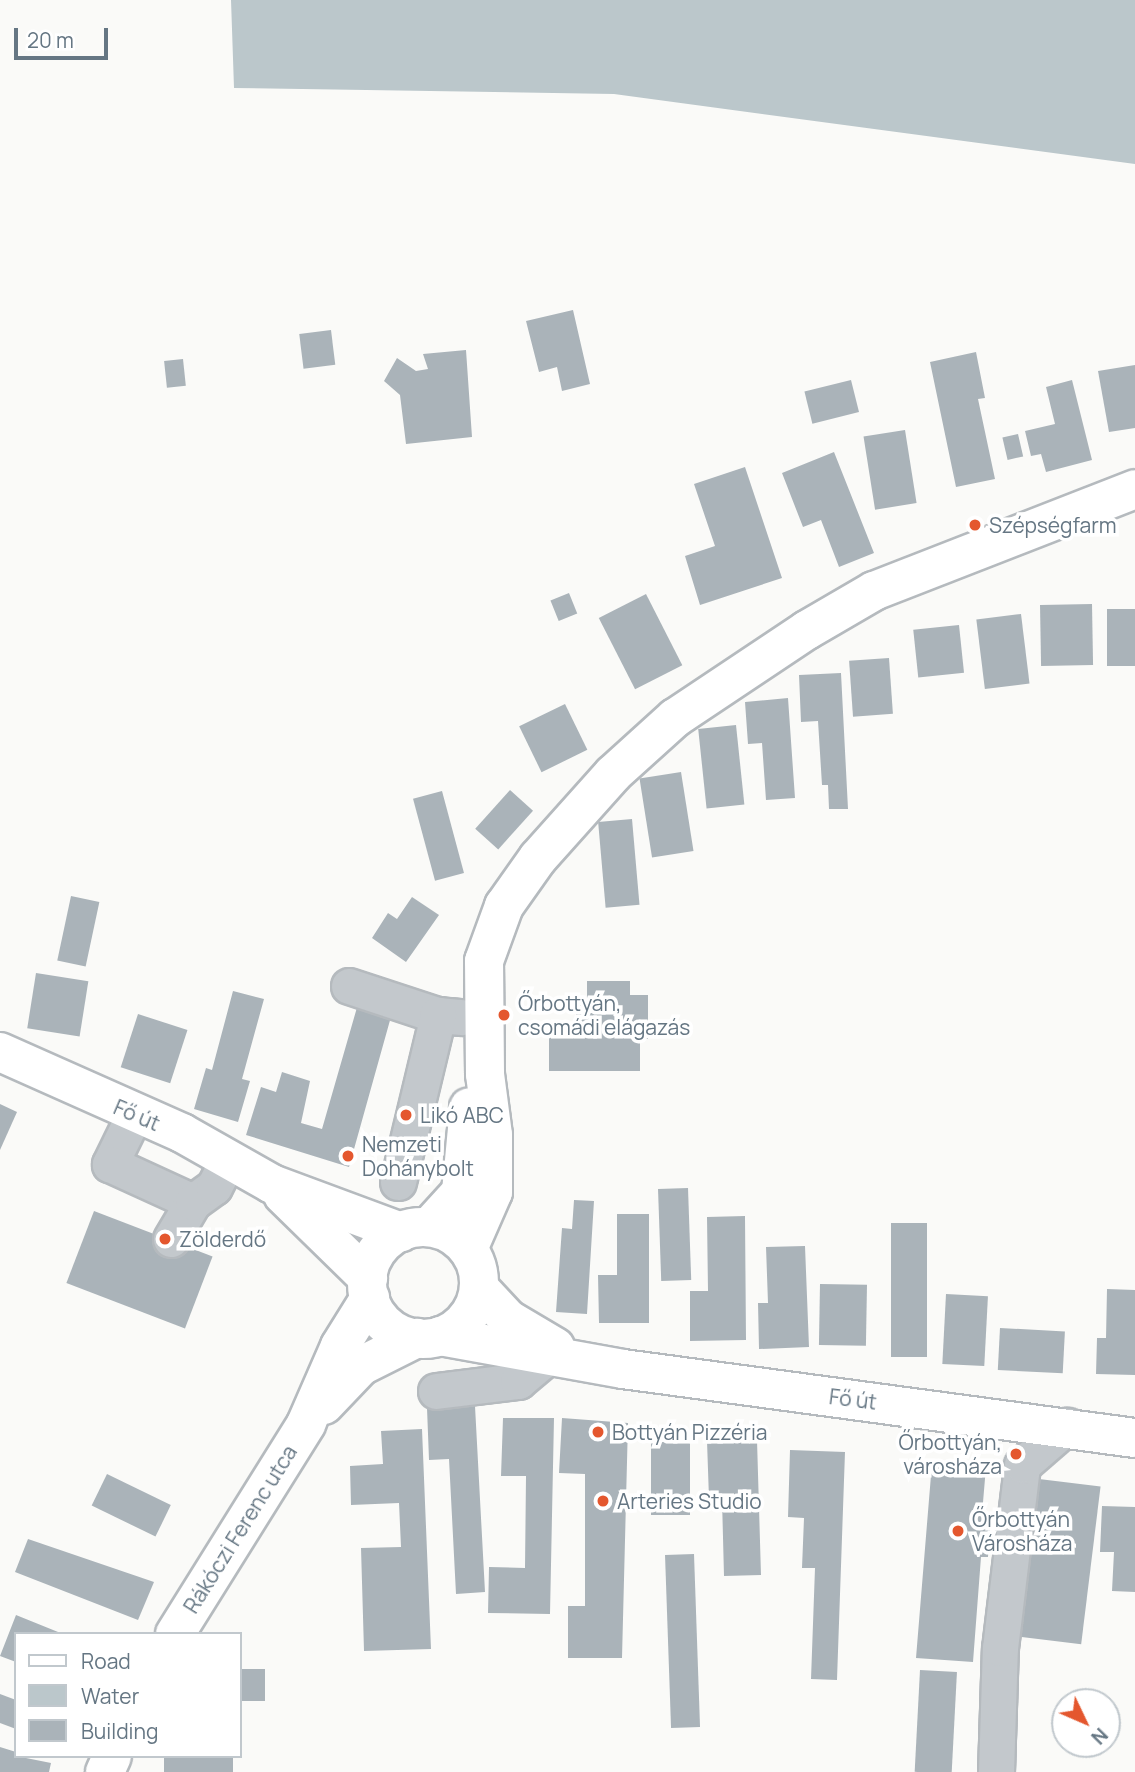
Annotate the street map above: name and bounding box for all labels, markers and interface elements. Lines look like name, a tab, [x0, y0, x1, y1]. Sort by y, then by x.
scale bar	[18, 14, 112, 58]
text: 20 m	[27, 26, 74, 54]
place label: Szépségfarm	[989, 512, 1117, 538]
marker: Szépségfarm	[967, 517, 983, 533]
place label: Őrbottyán, csomádi elágazás	[518, 990, 690, 1040]
marker: Őrbottyán, csomádi elágazás	[496, 1007, 512, 1023]
street label: Fő út	[110, 1094, 164, 1136]
place label: Likó ABC	[420, 1102, 504, 1128]
marker: Likó ABC	[398, 1107, 414, 1123]
place label: Nemzeti Dohánybolt	[362, 1131, 474, 1181]
marker: Nemzeti Dohánybolt	[340, 1148, 356, 1164]
place label: Zölderdő	[179, 1226, 266, 1252]
marker: Zölderdő	[157, 1231, 173, 1247]
street label: Fő út	[828, 1384, 878, 1414]
place label: Bottyán Pizzéria	[612, 1419, 767, 1445]
marker: Bottyán Pizzéria	[590, 1424, 606, 1440]
place label: Őrbottyán, városháza	[898, 1429, 1002, 1479]
street label: Rákóczi Ferenc utca	[178, 1440, 302, 1618]
marker: Őrbottyán, városháza	[1008, 1446, 1024, 1462]
place label: Arteries Studio	[617, 1488, 762, 1514]
marker: Arteries Studio	[595, 1493, 611, 1509]
place label: Őrbottyán Városháza	[972, 1506, 1072, 1556]
marker: Őrbottyán Városháza	[950, 1523, 966, 1539]
legend	[14, 1632, 242, 1758]
text: Road	[81, 1647, 131, 1675]
text: Water	[81, 1682, 139, 1710]
north arrow	[1051, 1688, 1121, 1758]
text: Building	[81, 1717, 158, 1745]
text: N	[1086, 1722, 1114, 1750]

